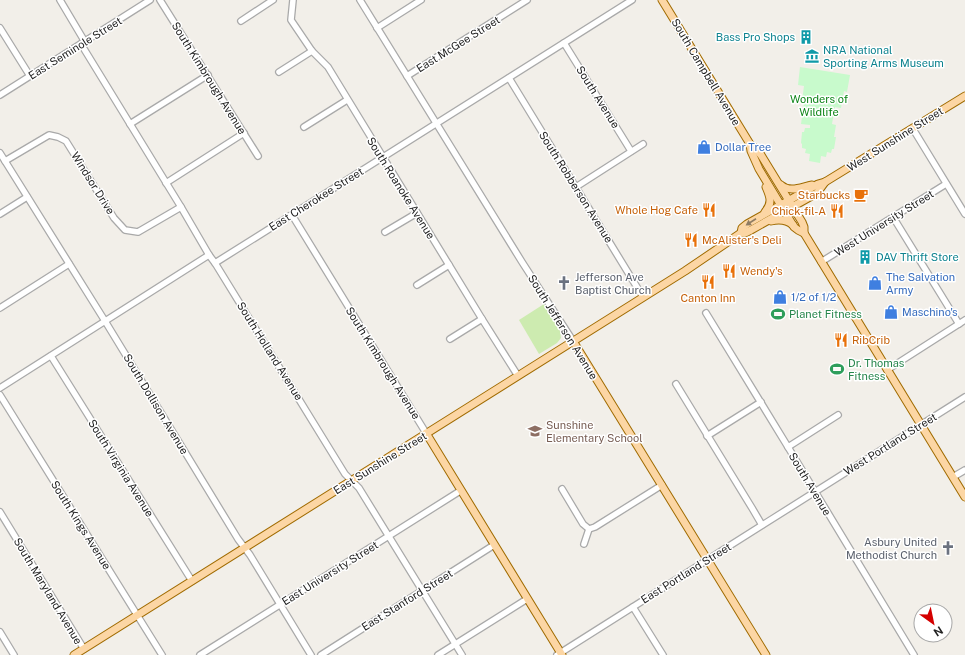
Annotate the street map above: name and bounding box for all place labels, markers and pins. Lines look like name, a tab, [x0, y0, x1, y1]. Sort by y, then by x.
building icon: Bass Pro Shops	[798, 29, 814, 45]
place label: Bass Pro Shops	[716, 31, 795, 43]
place label: NRA National Sporting Arms Museum	[823, 44, 944, 69]
museum icon: NRA National Sporting Arms Museum	[804, 48, 820, 64]
shop icon: Dollar Tree	[696, 139, 712, 155]
place label: Dollar Tree	[715, 141, 771, 153]
cafe icon: Starbucks	[853, 187, 869, 203]
place label: Starbucks	[798, 189, 850, 201]
restaurant icon: Whole Hog Cafe	[701, 202, 717, 218]
restaurant icon: Chick-fil-A	[829, 203, 845, 219]
place label: Whole Hog Cafe	[615, 204, 698, 216]
place label: Chick-fil-A	[772, 205, 826, 217]
restaurant icon: McAlister's Deli	[683, 232, 699, 248]
place label: McAlister's Deli	[702, 234, 782, 246]
building icon: DAV Thrift Store	[857, 249, 873, 265]
place label: DAV Thrift Store	[876, 251, 959, 263]
restaurant icon: Wendy's	[721, 263, 737, 279]
place label: Wendy's	[740, 265, 783, 277]
place label: Jefferson Ave Baptist Church	[575, 271, 651, 296]
place label: The Salvation Army	[886, 271, 955, 296]
restaurant icon: Canton Inn	[700, 274, 716, 290]
church icon: Jefferson Ave Baptist Church	[556, 275, 572, 291]
shop icon: The Salvation Army	[867, 275, 883, 291]
shop icon: 1/2 of 1/2	[772, 289, 788, 305]
place label: 1/2 of 1/2	[791, 291, 837, 303]
place label: Canton Inn	[681, 292, 735, 304]
shop icon: Maschino's	[883, 304, 899, 320]
sports icon: Planet Fitness	[770, 306, 786, 322]
place label: Maschino's	[902, 306, 958, 318]
place label: Planet Fitness	[789, 308, 862, 320]
restaurant icon: RibCrib	[833, 332, 849, 348]
place label: RibCrib	[852, 334, 890, 346]
place label: Dr. Thomas Fitness	[848, 357, 905, 382]
sports icon: Dr. Thomas Fitness	[829, 361, 845, 377]
place label: Sunshine Elementary School	[546, 419, 643, 444]
school or university icon: Sunshine Elementary School	[527, 423, 543, 439]
place label: Asbury United Methodist Church	[846, 536, 937, 561]
church icon: Asbury United Methodist Church	[940, 540, 956, 556]

